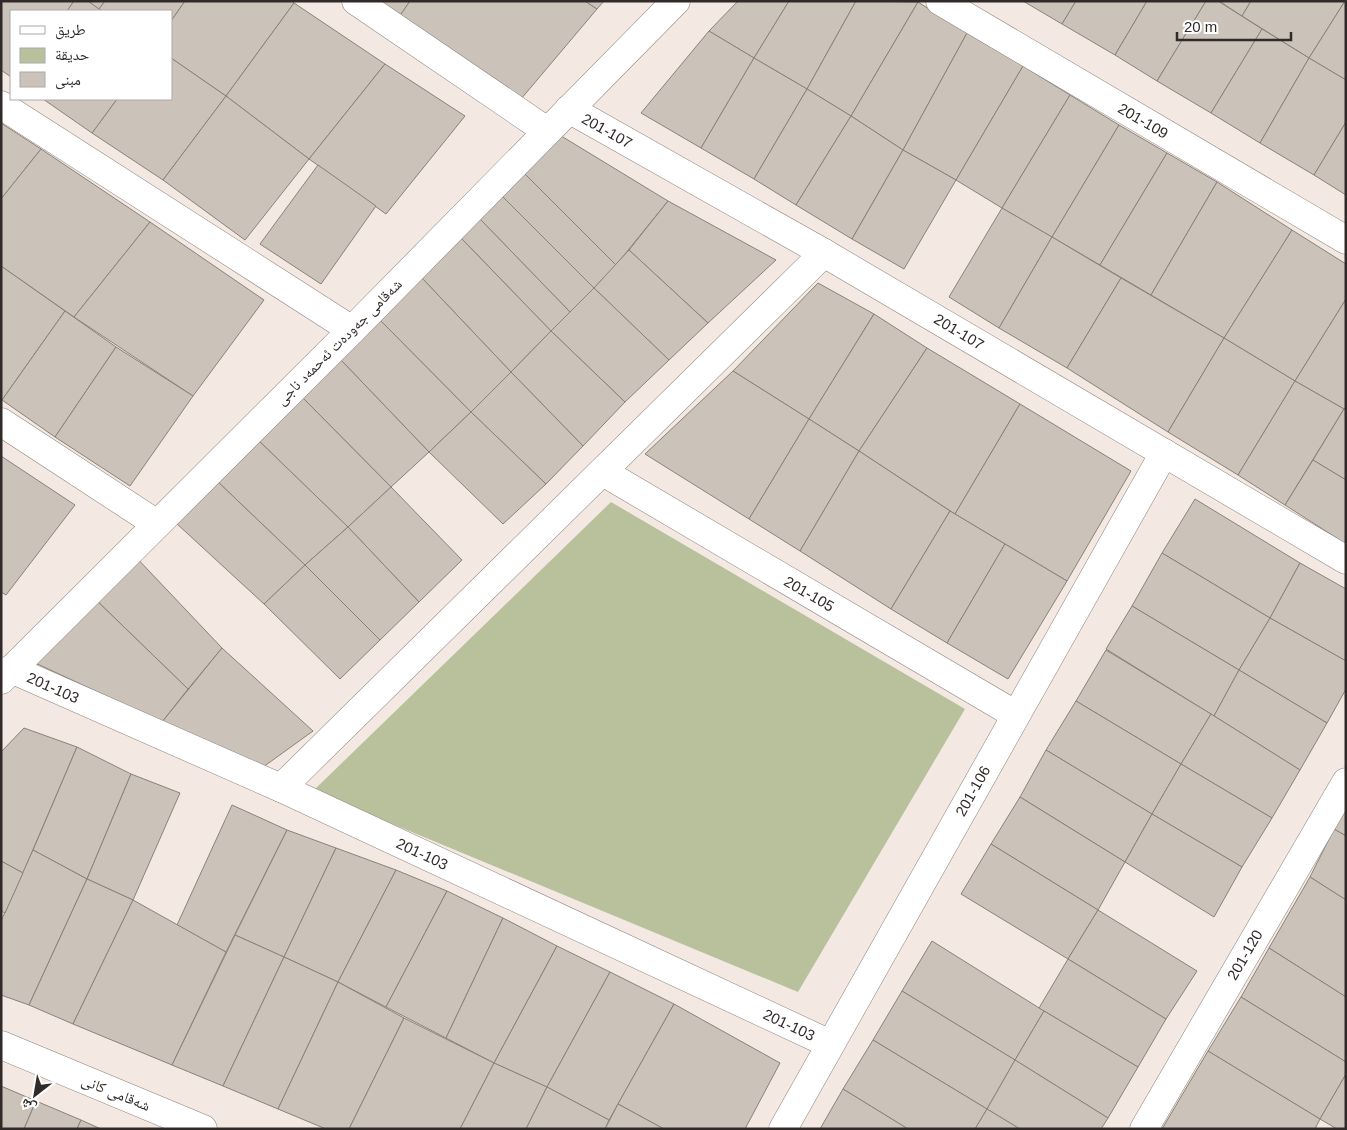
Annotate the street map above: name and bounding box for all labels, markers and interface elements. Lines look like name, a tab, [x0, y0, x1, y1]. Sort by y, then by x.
legend	[10, 10, 172, 100]
scale bar	[1177, 10, 1291, 42]
text: 20 m	[1184, 18, 1217, 35]
text: طريق	[55, 21, 86, 40]
text: حديقة	[55, 46, 90, 63]
text: مبنى	[55, 71, 81, 90]
street label: 201-109	[1115, 99, 1171, 142]
street label: 201-107	[579, 110, 635, 151]
street label: شەقامی جەودەت ئەحمەد ناجی	[272, 275, 407, 410]
street label: 201-107	[931, 310, 987, 353]
street label: 201-105	[781, 572, 837, 615]
street label: 201-103	[25, 669, 82, 707]
street label: 201-106	[952, 763, 993, 819]
street label: 201-103	[394, 834, 451, 873]
street label: 201-120	[1223, 927, 1266, 983]
street label: 201-103	[761, 1005, 818, 1044]
north arrow	[10, 1070, 60, 1120]
street label: شەقامی کانی	[79, 1071, 153, 1116]
text: ش	[18, 1095, 39, 1117]

